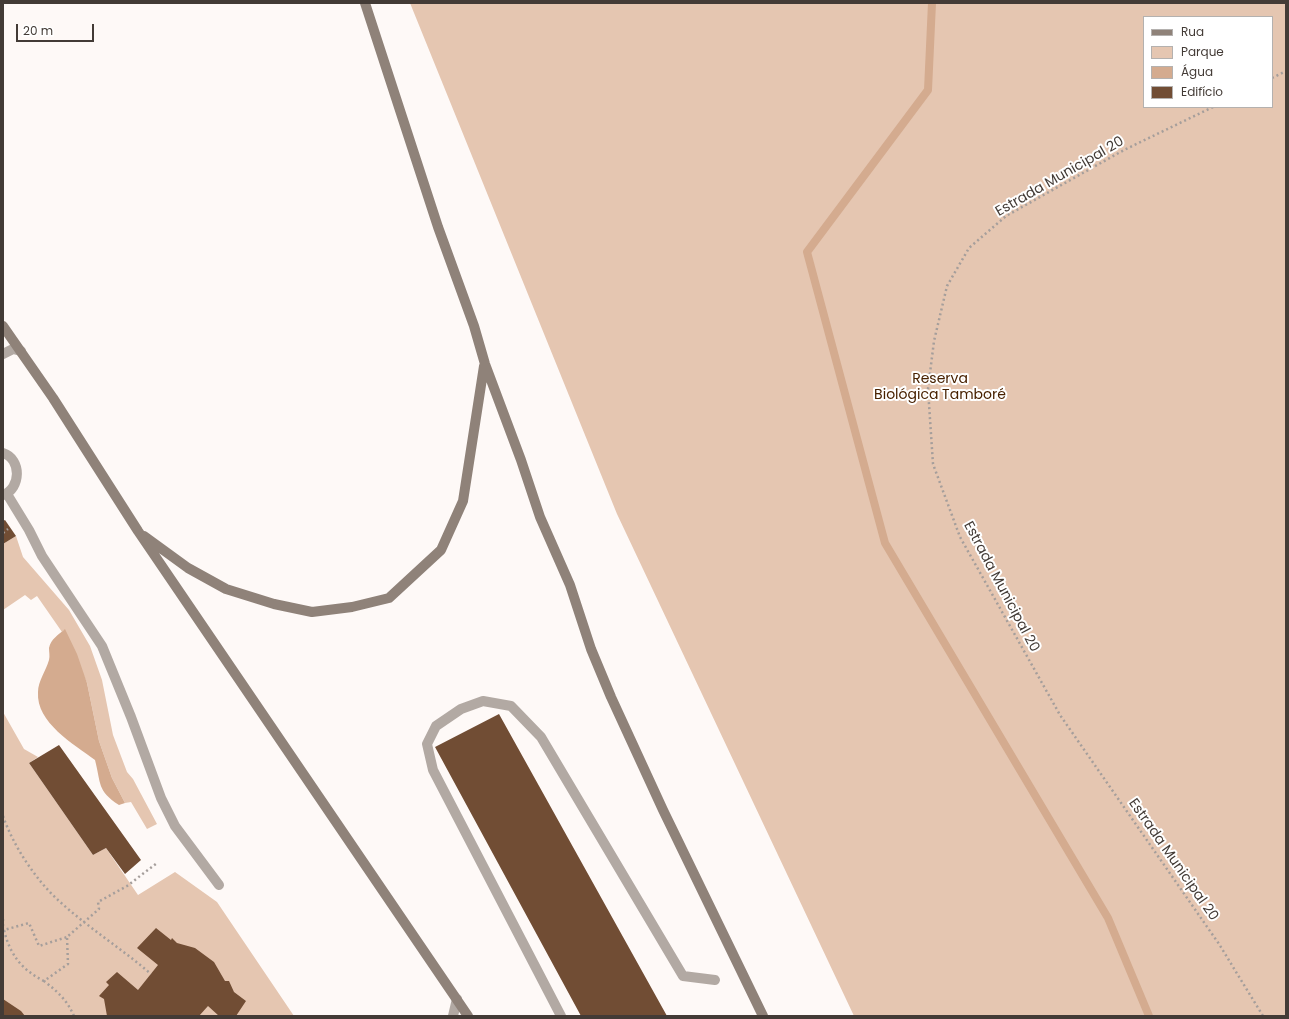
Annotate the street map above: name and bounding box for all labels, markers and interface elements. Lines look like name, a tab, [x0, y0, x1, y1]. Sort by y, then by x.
scale bar	[18, 16, 96, 42]
legend	[1143, 16, 1273, 108]
text: 20 m	[23, 22, 53, 39]
text: Rua	[1181, 23, 1204, 40]
text: Parque	[1181, 43, 1224, 60]
text: Água	[1181, 63, 1213, 80]
text: Edifício	[1181, 83, 1223, 100]
street label: Estrada Municipal 20	[993, 133, 1127, 221]
park label: Reserva Biológica Tamboré	[874, 371, 1006, 404]
street label: Estrada Municipal 20	[959, 519, 1043, 655]
street label: Estrada Municipal 20	[1124, 796, 1222, 924]

